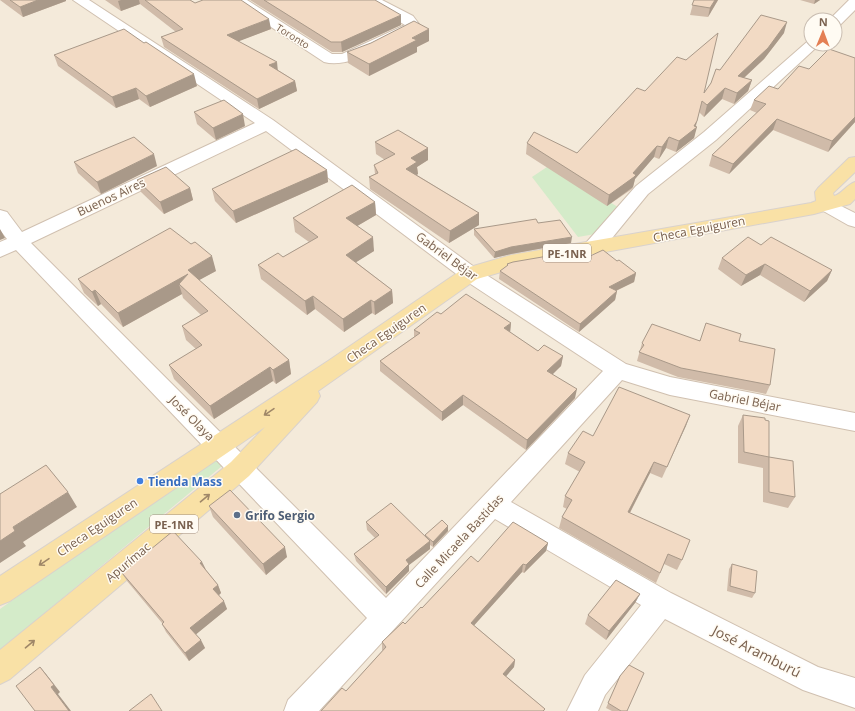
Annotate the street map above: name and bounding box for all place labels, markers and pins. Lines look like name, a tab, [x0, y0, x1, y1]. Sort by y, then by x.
place label: Tienda Mass	[148, 473, 222, 490]
marker: Tienda Mass	[135, 476, 145, 486]
place label: Grifo Sergio	[245, 507, 315, 524]
marker: Grifo Sergio	[232, 510, 242, 520]

